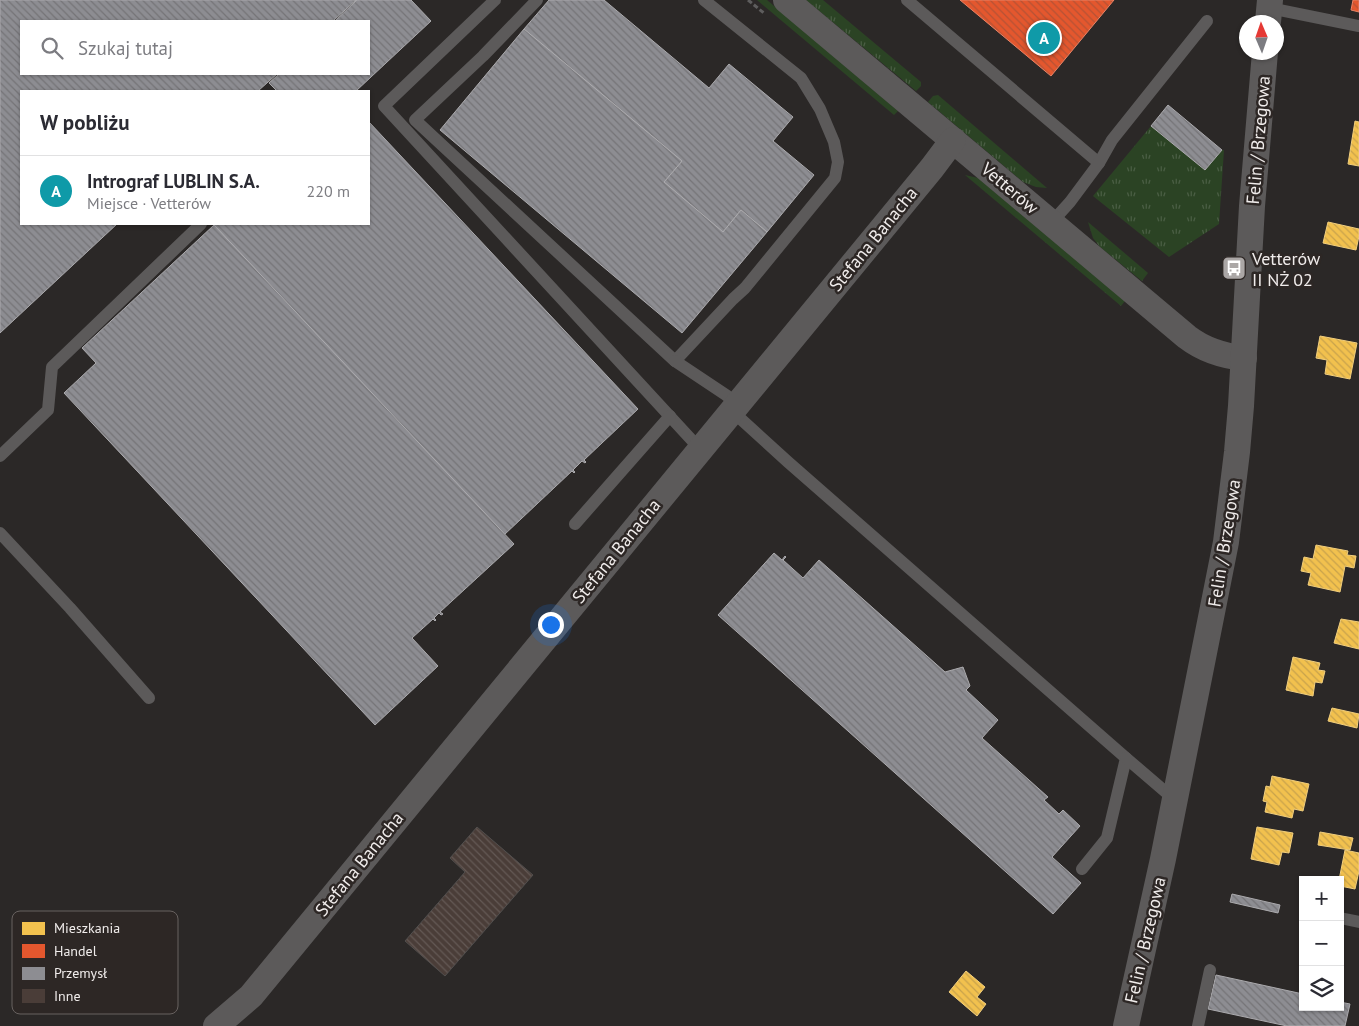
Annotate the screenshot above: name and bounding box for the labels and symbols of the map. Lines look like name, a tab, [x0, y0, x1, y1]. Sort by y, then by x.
north arrow	[1239, 15, 1284, 60]
pin: A	[1028, 19, 1060, 57]
street label: Felin / Brzegowa	[1241, 75, 1275, 205]
street label: Vetterów	[976, 157, 1044, 219]
street label: Stefana Banacha	[824, 182, 922, 296]
place label: Vetterów II NŻ 02	[1251, 247, 1321, 291]
bus stop icon: Vetterów II NŻ 02	[1221, 255, 1247, 281]
street label: Felin / Brzegowa	[1203, 478, 1245, 608]
street label: Stefana Banacha	[567, 494, 665, 608]
your location	[538, 612, 564, 638]
street label: Stefana Banacha	[310, 807, 408, 921]
street label: Felin / Brzegowa	[1119, 875, 1171, 1005]
legend	[12, 911, 178, 1014]
text: Mieszkania	[54, 919, 120, 937]
text: Handel	[54, 942, 97, 960]
text: Przemysł	[54, 964, 107, 982]
text: Inne	[54, 987, 81, 1005]

